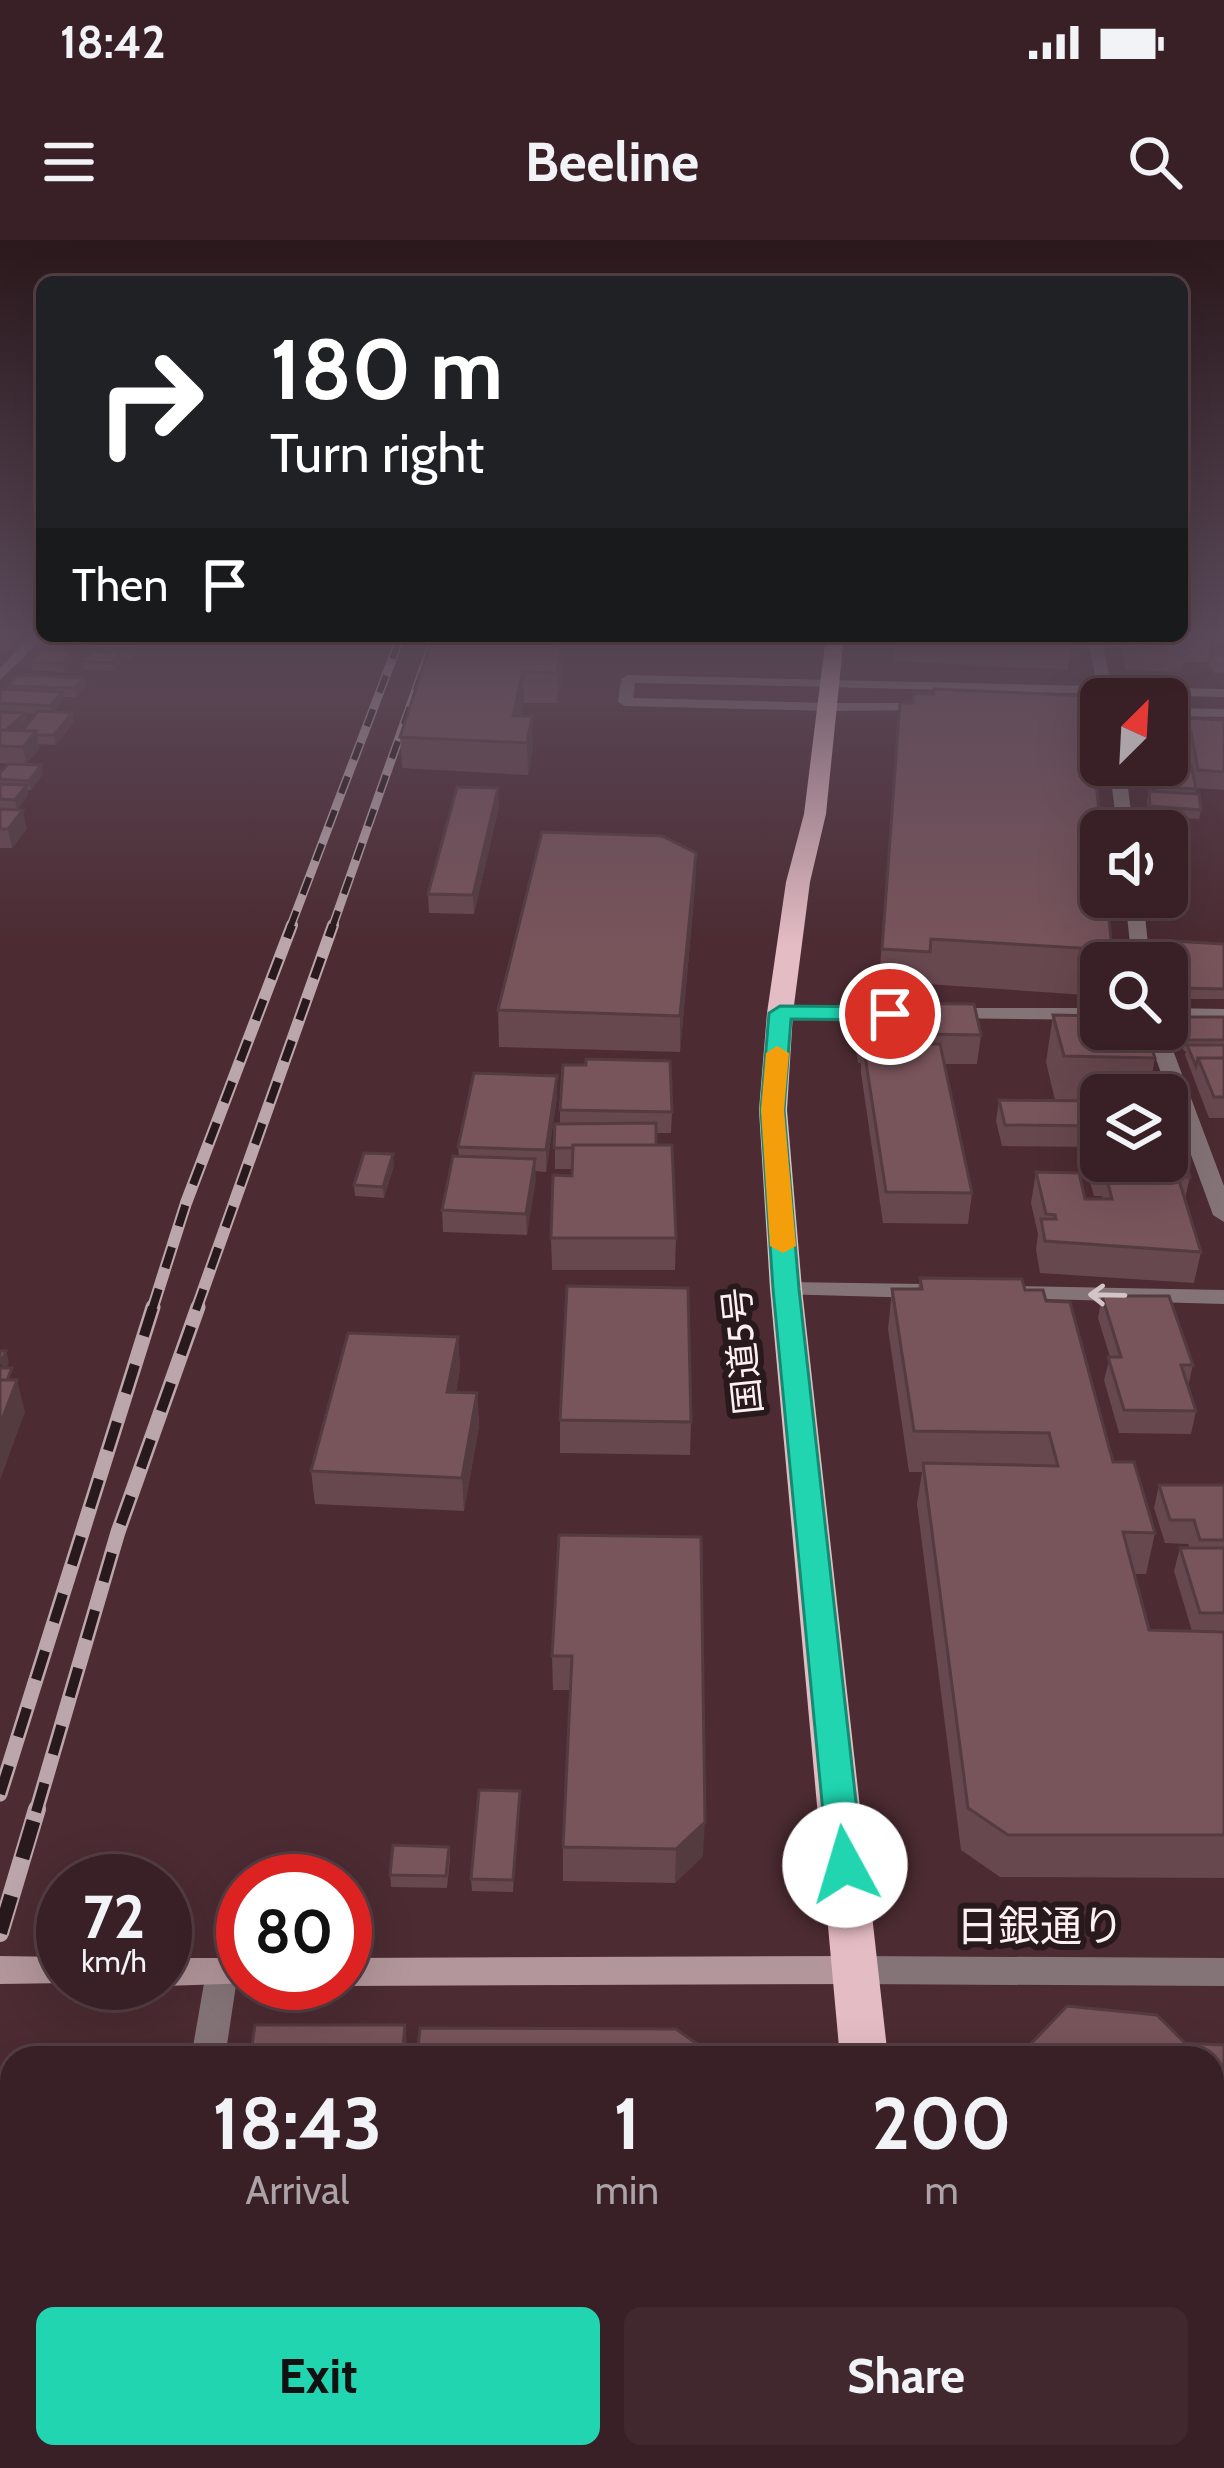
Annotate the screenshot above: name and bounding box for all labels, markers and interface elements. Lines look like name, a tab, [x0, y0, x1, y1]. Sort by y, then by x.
text: 18:42	[60, 15, 166, 69]
icon: menu	[36, 129, 102, 195]
text: Beeline	[525, 129, 699, 195]
icon: search	[1122, 129, 1188, 195]
text: 180 m	[270, 318, 503, 420]
icon: right	[72, 324, 228, 480]
text: Turn right	[270, 420, 484, 486]
icon: arrive	[192, 552, 258, 618]
text: Then	[72, 558, 168, 612]
north arrow	[1080, 678, 1188, 786]
map controls	[1080, 678, 1188, 1182]
button: sound	[1080, 810, 1188, 918]
button: search	[1080, 942, 1188, 1050]
pin	[839, 963, 941, 1065]
icon: arrive	[857, 981, 923, 1047]
button: layers	[1080, 1074, 1188, 1182]
one-way arrow	[1088, 1283, 1127, 1306]
street label: 国道5号	[713, 1285, 771, 1417]
position arrow	[782, 1802, 908, 1928]
speed limit sign: 80	[216, 1854, 372, 2010]
text: 72	[83, 1880, 145, 1953]
street label: 日銀通り	[956, 1900, 1124, 1952]
text: km/h	[81, 1943, 147, 1980]
text: 18:43	[213, 2080, 382, 2167]
text: 1	[614, 2080, 640, 2167]
text: 200	[872, 2080, 1011, 2167]
text: Arrival	[245, 2166, 349, 2214]
text: min	[595, 2166, 659, 2214]
text: m	[924, 2166, 959, 2214]
button: Exit	[36, 2307, 600, 2445]
button: Share	[624, 2307, 1188, 2445]

